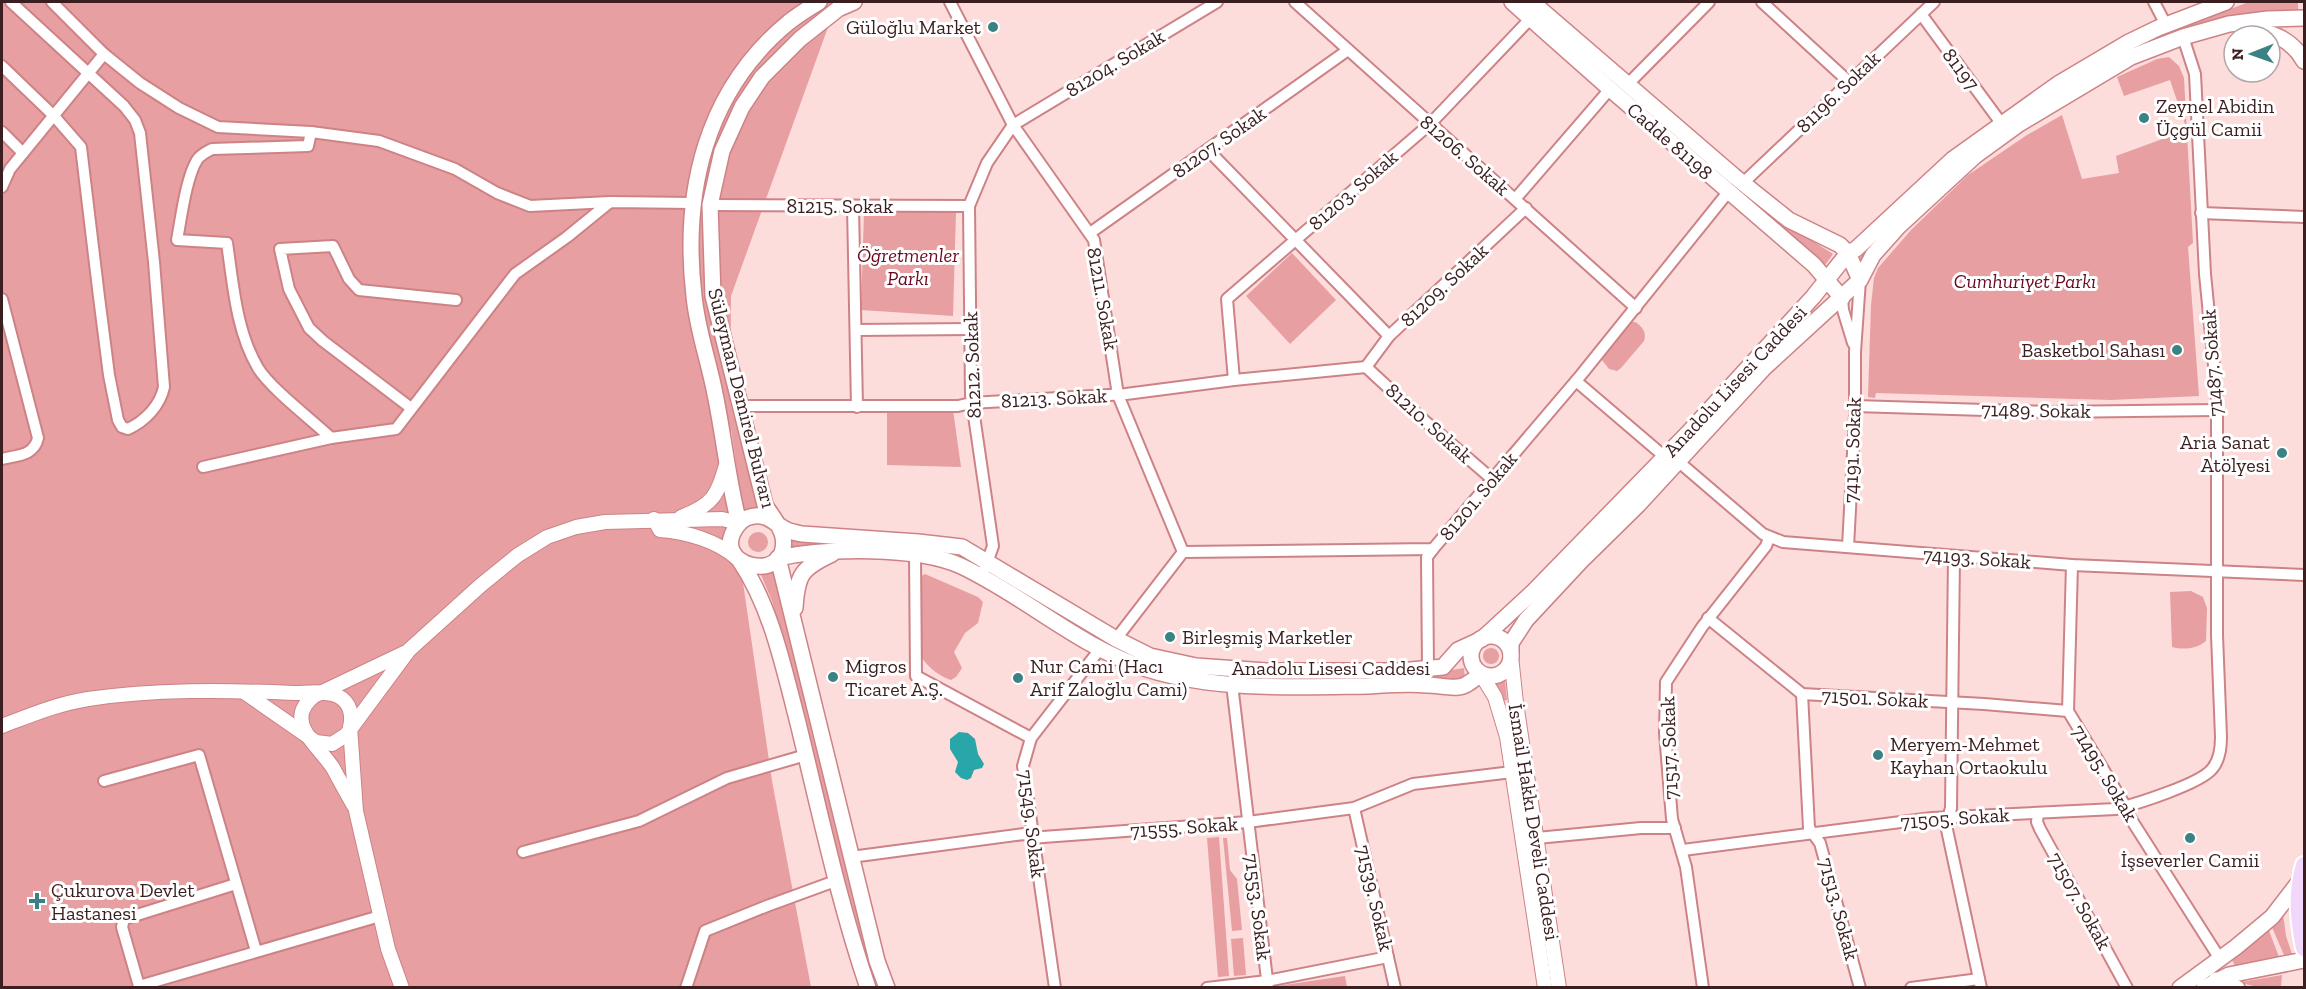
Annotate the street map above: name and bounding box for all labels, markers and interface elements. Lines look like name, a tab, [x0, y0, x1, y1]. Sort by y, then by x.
place label: Güloğlu Market	[846, 15, 982, 39]
marker: Güloğlu Market	[986, 20, 1000, 34]
street label: 81204. Sokak	[1061, 24, 1169, 102]
north arrow	[2222, 24, 2282, 84]
street label: 81197	[1938, 43, 1985, 95]
street label: 81196. Sokak	[1791, 46, 1885, 138]
text: N	[2228, 48, 2247, 61]
place label: Zeynel Abidin Üçgül Camii	[2156, 94, 2275, 141]
street label: Cadde 81198	[1622, 97, 1718, 185]
street label: 81207. Sokak	[1168, 101, 1271, 183]
street label: 81206. Sokak	[1415, 110, 1515, 201]
marker: Zeynel Abidin Üçgül Camii	[2137, 111, 2151, 125]
street label: 81203. Sokak	[1304, 144, 1403, 235]
street label: 81215. Sokak	[787, 194, 894, 218]
street label: 81209. Sokak	[1395, 238, 1493, 332]
park label: Öğretmenler Parkı	[857, 243, 959, 290]
street label: 81211. Sokak	[1082, 246, 1124, 353]
park label: Cumhuriyet Parkı	[1954, 269, 2096, 293]
street label: Süleyman Demirel Bulvarı	[703, 286, 781, 511]
street label: Anadolu Lisesi Caddesi	[1659, 300, 1812, 462]
street label: 71487. Sokak	[2196, 308, 2228, 417]
street label: 81212. Sokak	[958, 311, 986, 419]
place label: Basketbol Sahası	[2021, 338, 2165, 362]
marker: Basketbol Sahası	[2170, 343, 2184, 357]
street label: 81210. Sokak	[1381, 378, 1478, 468]
street label: 81213. Sokak	[1000, 383, 1108, 413]
street label: 74191. Sokak	[1838, 396, 1866, 503]
street label: 71489. Sokak	[1981, 397, 2092, 423]
place label: Aria Sanat Atölyesi	[2180, 430, 2271, 477]
street label: 81201. Sokak	[1434, 446, 1522, 545]
marker: Aria Sanat Atölyesi	[2275, 446, 2289, 460]
street label: 74193. Sokak	[1922, 542, 2032, 574]
place label: Birleşmiş Marketler	[1182, 625, 1353, 649]
marker: Birleşmiş Marketler	[1163, 630, 1177, 644]
place label: Migros Ticaret A.Ş.	[845, 654, 943, 701]
place label: Nur Cami (Hacı Arif Zaloğlu Cami)	[1030, 654, 1187, 701]
street label: Anadolu Lisesi Caddesi	[1232, 656, 1431, 680]
marker: Migros Ticaret A.Ş.	[826, 670, 840, 684]
marker: Nur Cami (Hacı Arif Zaloğlu Cami)	[1011, 671, 1025, 685]
street label: 71501. Sokak	[1821, 683, 1930, 713]
street label: 71517. Sokak	[1655, 695, 1683, 800]
street label: İsmail Hakkı Develi Caddesi	[1503, 702, 1565, 942]
street label: 71495. Sokak	[2067, 720, 2144, 826]
place label: Meryem-Mehmet Kayhan Ortaokulu	[1890, 732, 2047, 779]
marker: Meryem-Mehmet Kayhan Ortaokulu	[1871, 748, 1885, 762]
street label: 71549. Sokak	[1013, 768, 1051, 880]
street label: 71505. Sokak	[1900, 802, 2011, 834]
street label: 71555. Sokak	[1129, 811, 1239, 843]
marker: İşseverler Camii	[2183, 831, 2197, 845]
street label: 71539. Sokak	[1351, 843, 1399, 954]
street label: 71507. Sokak	[2043, 848, 2117, 954]
place label: İşseverler Camii	[2121, 848, 2260, 872]
street label: 71553. Sokak	[1240, 852, 1277, 962]
street label: 71513. Sokak	[1814, 855, 1864, 963]
place label: Çukurova Devlet Hastanesi	[51, 878, 195, 925]
marker: Çukurova Devlet Hastanesi	[28, 892, 46, 910]

